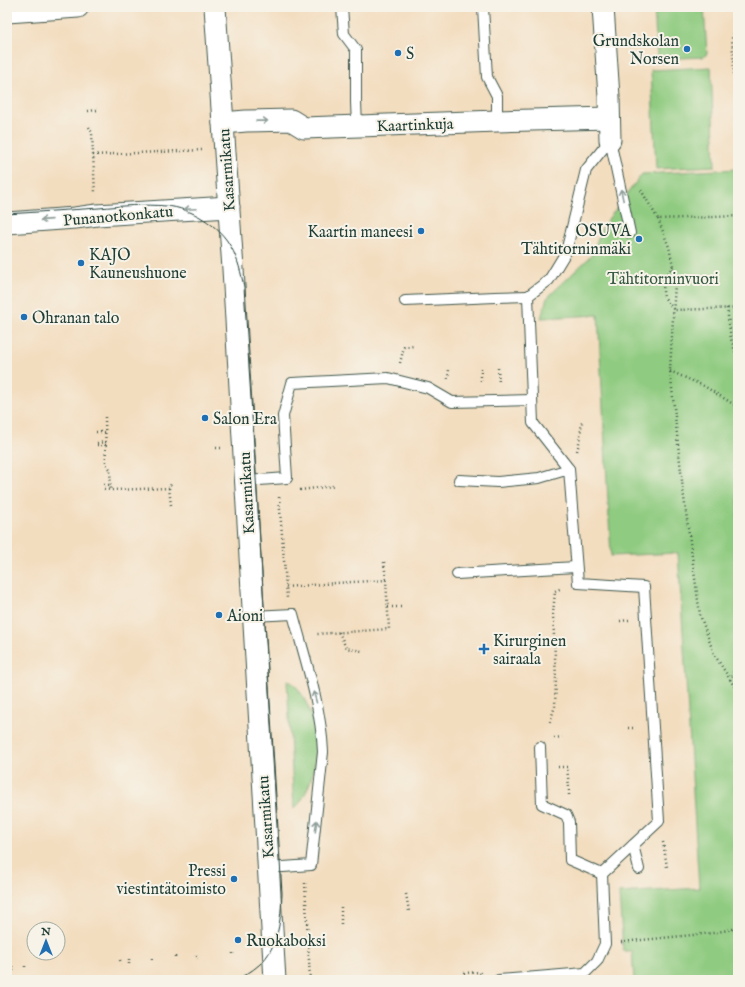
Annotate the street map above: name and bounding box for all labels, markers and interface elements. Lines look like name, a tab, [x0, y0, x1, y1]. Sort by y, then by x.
place label: Grundskolan Norsen	[593, 32, 679, 70]
marker: Grundskolan Norsen	[682, 44, 692, 54]
place label: S	[406, 45, 414, 65]
marker: S	[393, 48, 403, 58]
street label: Kaartinkuja	[376, 115, 454, 137]
one-way arrow	[255, 117, 268, 124]
street label: Kasarmikatu	[215, 128, 241, 212]
one-way arrow	[618, 189, 626, 202]
street label: Punanotkonkatu	[62, 202, 174, 232]
one-way arrow	[184, 206, 197, 213]
one-way arrow	[40, 217, 53, 224]
place label: OSUVA Tähtitorninmäki	[521, 222, 632, 260]
place label: Kaartin maneesi	[308, 223, 413, 243]
marker: Kaartin maneesi	[416, 226, 426, 236]
marker: OSUVA Tähtitorninmäki	[634, 234, 644, 244]
place label: KAJO Kauneushuone	[89, 246, 187, 284]
marker: KAJO Kauneushuone	[76, 258, 86, 268]
park label: Tähtitorninvuori	[607, 270, 719, 290]
place label: Ohranan talo	[32, 309, 120, 329]
marker: Ohranan talo	[19, 312, 29, 322]
place label: Salon Era	[213, 410, 277, 430]
marker: Salon Era	[200, 413, 210, 423]
street label: Kasarmikatu	[236, 451, 260, 535]
place label: Aioni	[226, 607, 263, 627]
marker: Aioni	[214, 610, 224, 620]
place label: Kirurginen sairaala	[493, 632, 567, 670]
marker: Kirurginen sairaala	[478, 643, 490, 655]
one-way arrow	[311, 691, 318, 704]
street label: Kasarmikatu	[254, 775, 280, 859]
one-way arrow	[312, 820, 320, 833]
place label: Pressi viestintätoimisto	[116, 862, 226, 900]
marker: Pressi viestintätoimisto	[229, 874, 239, 884]
north arrow	[26, 921, 66, 961]
text: N	[40, 925, 51, 939]
place label: Ruokaboksi	[246, 932, 326, 952]
marker: Ruokaboksi	[233, 935, 243, 945]

